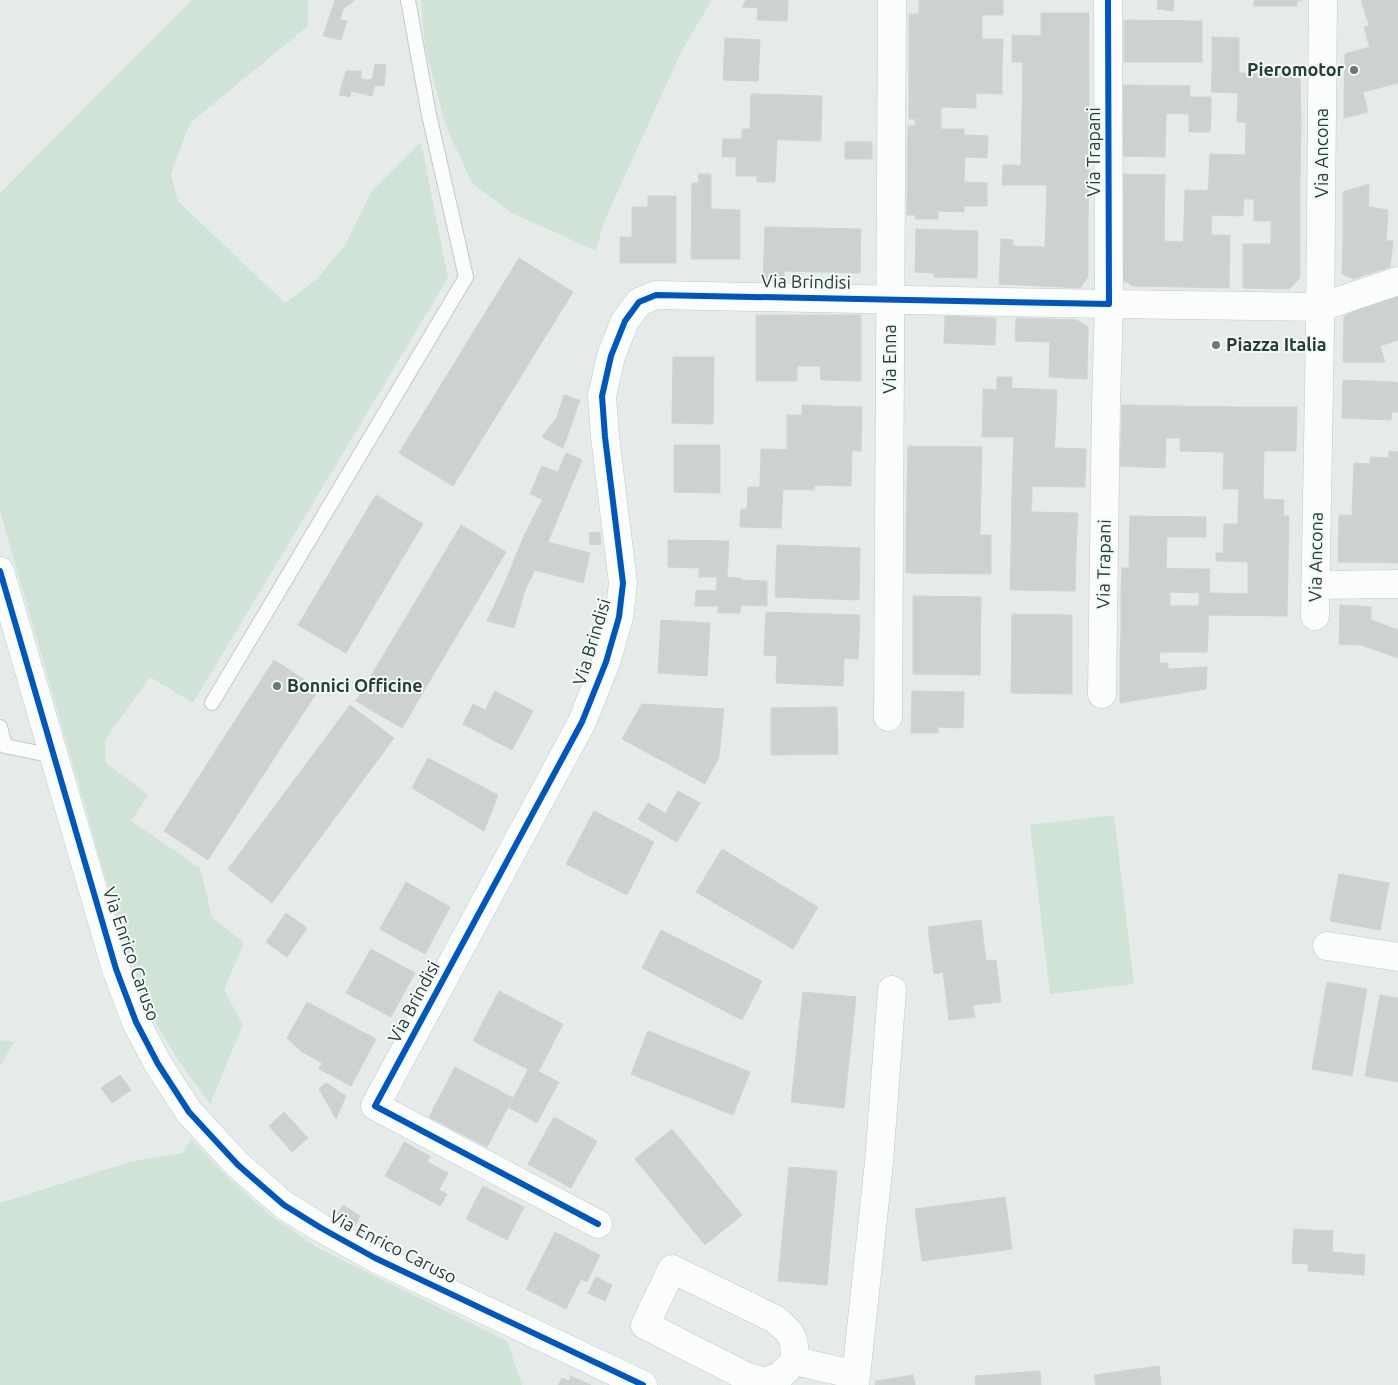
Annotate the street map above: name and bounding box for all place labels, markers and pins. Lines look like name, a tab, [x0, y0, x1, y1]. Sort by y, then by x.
place label: Pieromotor	[1247, 59, 1345, 79]
marker: Pieromotor	[1348, 64, 1360, 76]
place label: Piazza Italia	[1226, 334, 1327, 354]
marker: Piazza Italia	[1210, 339, 1222, 351]
place label: Bonnici Officine	[287, 675, 423, 695]
marker: Bonnici Officine	[271, 680, 283, 692]

